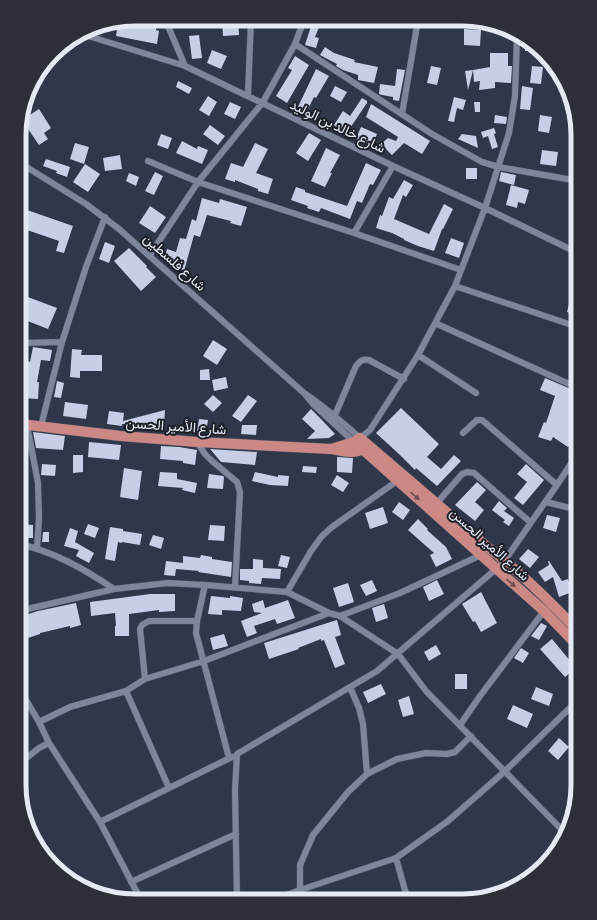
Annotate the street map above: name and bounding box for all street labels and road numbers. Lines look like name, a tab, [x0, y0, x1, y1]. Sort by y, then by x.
street label: شارع خالد بن الوليد	[286, 98, 387, 159]
street label: شارع فلسطين	[139, 231, 208, 296]
street label: شارع الأمير الحسن	[125, 414, 227, 441]
street label: شارع الأمير الحسن	[445, 504, 533, 586]

